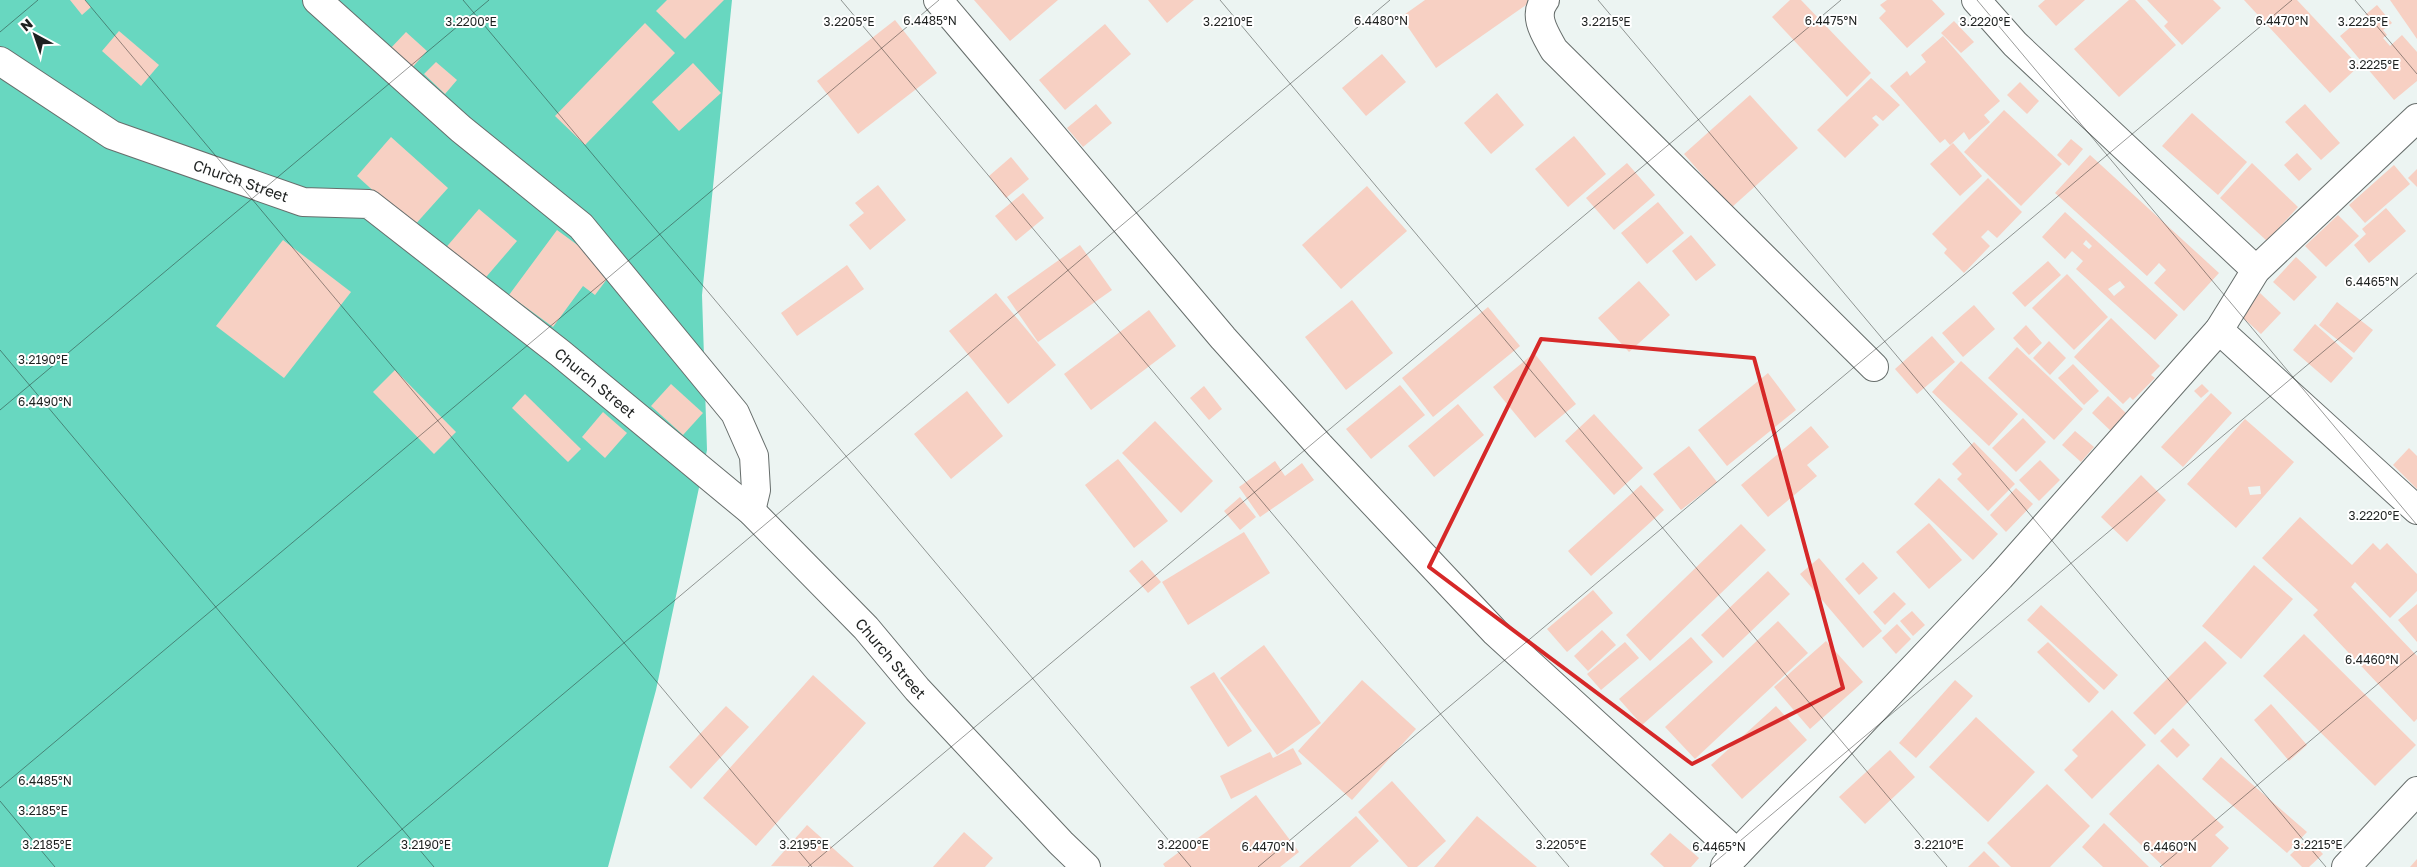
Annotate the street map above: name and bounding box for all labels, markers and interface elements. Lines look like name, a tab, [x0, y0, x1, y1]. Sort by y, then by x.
north arrow	[10, 10, 60, 60]
text: 6.4485°N	[903, 13, 957, 28]
text: 6.4480°N	[1354, 13, 1408, 28]
text: 6.4475°N	[1805, 13, 1857, 28]
text: 6.4470°N	[2255, 13, 2309, 28]
text: 3.2200°E	[445, 14, 497, 29]
text: 3.2205°E	[824, 14, 874, 29]
text: 3.2210°E	[1203, 14, 1253, 29]
text: 3.2215°E	[1581, 14, 1631, 29]
text: 3.2220°E	[1960, 14, 2010, 29]
text: 3.2225°E	[2338, 14, 2388, 29]
text: N	[17, 15, 36, 35]
text: 3.2225°E	[2349, 57, 2399, 72]
street label: Church Street	[191, 155, 291, 205]
text: 6.4465°N	[2345, 274, 2399, 289]
street label: Church Street	[551, 344, 640, 421]
text: 3.2190°E	[18, 352, 68, 367]
text: 6.4490°N	[18, 394, 72, 409]
text: 3.2220°E	[2349, 508, 2399, 523]
street label: Church Street	[852, 614, 930, 702]
text: 6.4460°N	[2345, 652, 2399, 667]
text: 6.4485°N	[18, 773, 72, 788]
text: 3.2185°E	[18, 803, 68, 818]
text: 3.2185°E	[22, 837, 72, 852]
text: 3.2190°E	[401, 837, 451, 852]
text: 3.2195°E	[779, 837, 829, 852]
text: 3.2200°E	[1157, 837, 1209, 852]
text: 3.2205°E	[1536, 837, 1586, 852]
text: 3.2210°E	[1914, 837, 1964, 852]
text: 3.2215°E	[2293, 837, 2343, 852]
text: 6.4470°N	[1241, 839, 1295, 854]
text: 6.4465°N	[1692, 839, 1746, 854]
text: 6.4460°N	[2143, 839, 2197, 854]

